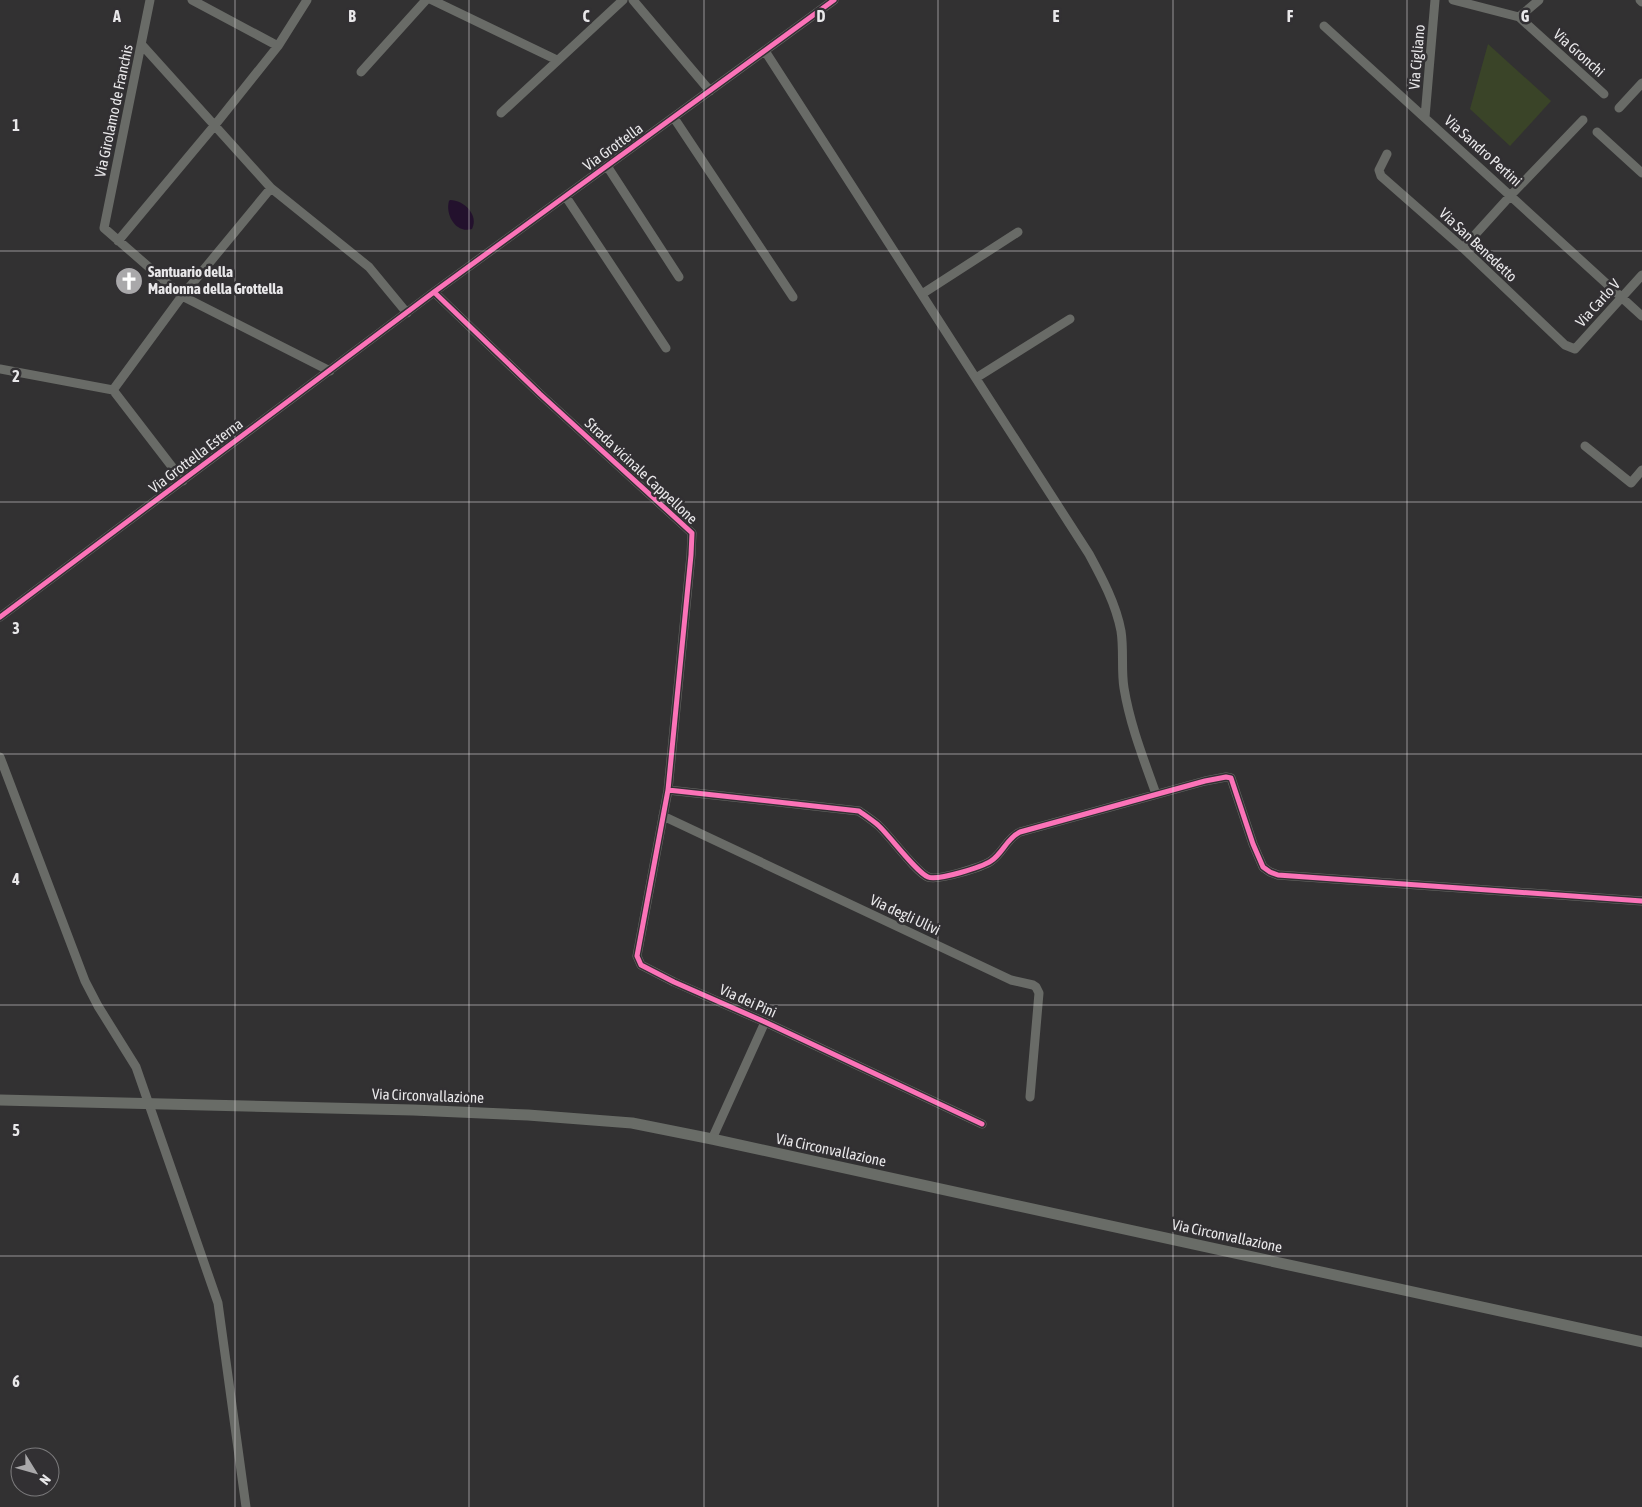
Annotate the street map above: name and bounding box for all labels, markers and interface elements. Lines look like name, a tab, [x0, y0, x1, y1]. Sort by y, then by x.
text: A	[112, 7, 121, 25]
text: B	[348, 7, 356, 25]
text: C	[582, 7, 590, 25]
text: D	[817, 7, 826, 25]
text: E	[1053, 7, 1060, 25]
text: F	[1287, 7, 1294, 25]
text: G	[1521, 7, 1530, 25]
street label: Via Cigliano	[1405, 24, 1428, 90]
street label: Via Gronchi	[1550, 25, 1608, 80]
street label: Via Girolamo de Franchis	[91, 43, 136, 179]
street label: Via Sandro Pertini	[1441, 112, 1525, 190]
text: 1	[12, 116, 20, 134]
street label: Via Grottella	[580, 119, 646, 174]
street label: Via San Benedetto	[1436, 204, 1521, 285]
place label: Santuario della Madonna della Grottella	[148, 263, 283, 297]
church icon: Santuario della Madonna della Grottella	[114, 266, 144, 296]
street label: Via Carlo V	[1572, 275, 1624, 330]
text: 2	[12, 367, 20, 385]
street label: Strada vicinale Cappellone	[582, 414, 701, 527]
street label: Via Grottella Esterna	[146, 415, 246, 496]
text: 3	[12, 619, 20, 637]
text: 4	[11, 870, 20, 888]
street label: Via degli Ulivi	[867, 891, 943, 938]
street label: Via dei Pini	[717, 980, 779, 1021]
street label: Via Circonvallazione	[372, 1085, 485, 1106]
text: 5	[12, 1121, 20, 1139]
street label: Via Circonvallazione	[774, 1130, 888, 1170]
street label: Via Circonvallazione	[1170, 1216, 1284, 1256]
text: 6	[12, 1372, 20, 1390]
north arrow	[10, 1447, 60, 1497]
text: N	[37, 1472, 54, 1488]

